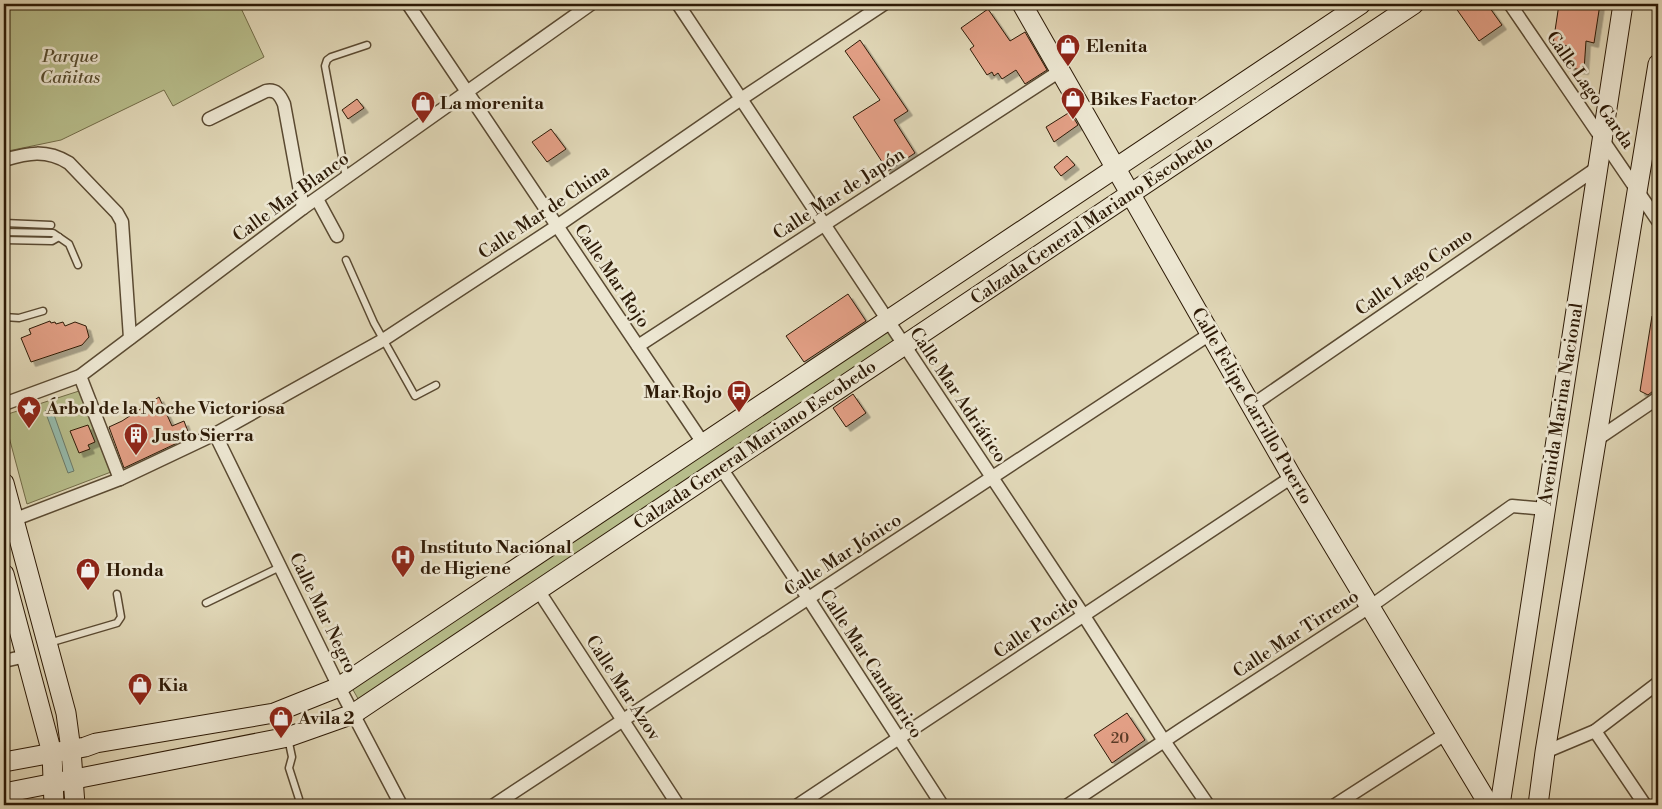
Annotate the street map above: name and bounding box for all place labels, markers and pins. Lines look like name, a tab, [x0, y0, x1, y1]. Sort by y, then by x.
shop icon: Elenita	[1055, 33, 1081, 67]
place label: Elenita	[1086, 35, 1148, 58]
shop icon: Bikes Factor	[1060, 86, 1086, 120]
place label: Bikes Factor	[1090, 88, 1197, 111]
shop icon: La morenita	[410, 90, 436, 124]
place label: La morenita	[440, 92, 544, 115]
bus stop icon: Mar Rojo	[726, 379, 752, 413]
place label: Mar Rojo	[644, 381, 722, 404]
place icon: Árbol de la Noche Victoriosa	[16, 395, 42, 429]
place label: Árbol de la Noche Victoriosa	[45, 397, 285, 420]
building icon: Justo Sierra	[123, 422, 149, 456]
place label: Justo Sierra	[151, 424, 254, 447]
place label: Instituto Nacional de Higiene	[420, 536, 572, 580]
hospital icon: Instituto Nacional de Higiene	[390, 544, 416, 578]
shop icon: Honda	[75, 557, 101, 591]
place label: Honda	[106, 559, 164, 582]
shop icon: Kia	[127, 672, 153, 706]
place label: Kia	[158, 674, 188, 697]
shop icon: Avila 2	[268, 705, 294, 739]
place label: Avila 2	[297, 707, 355, 730]

